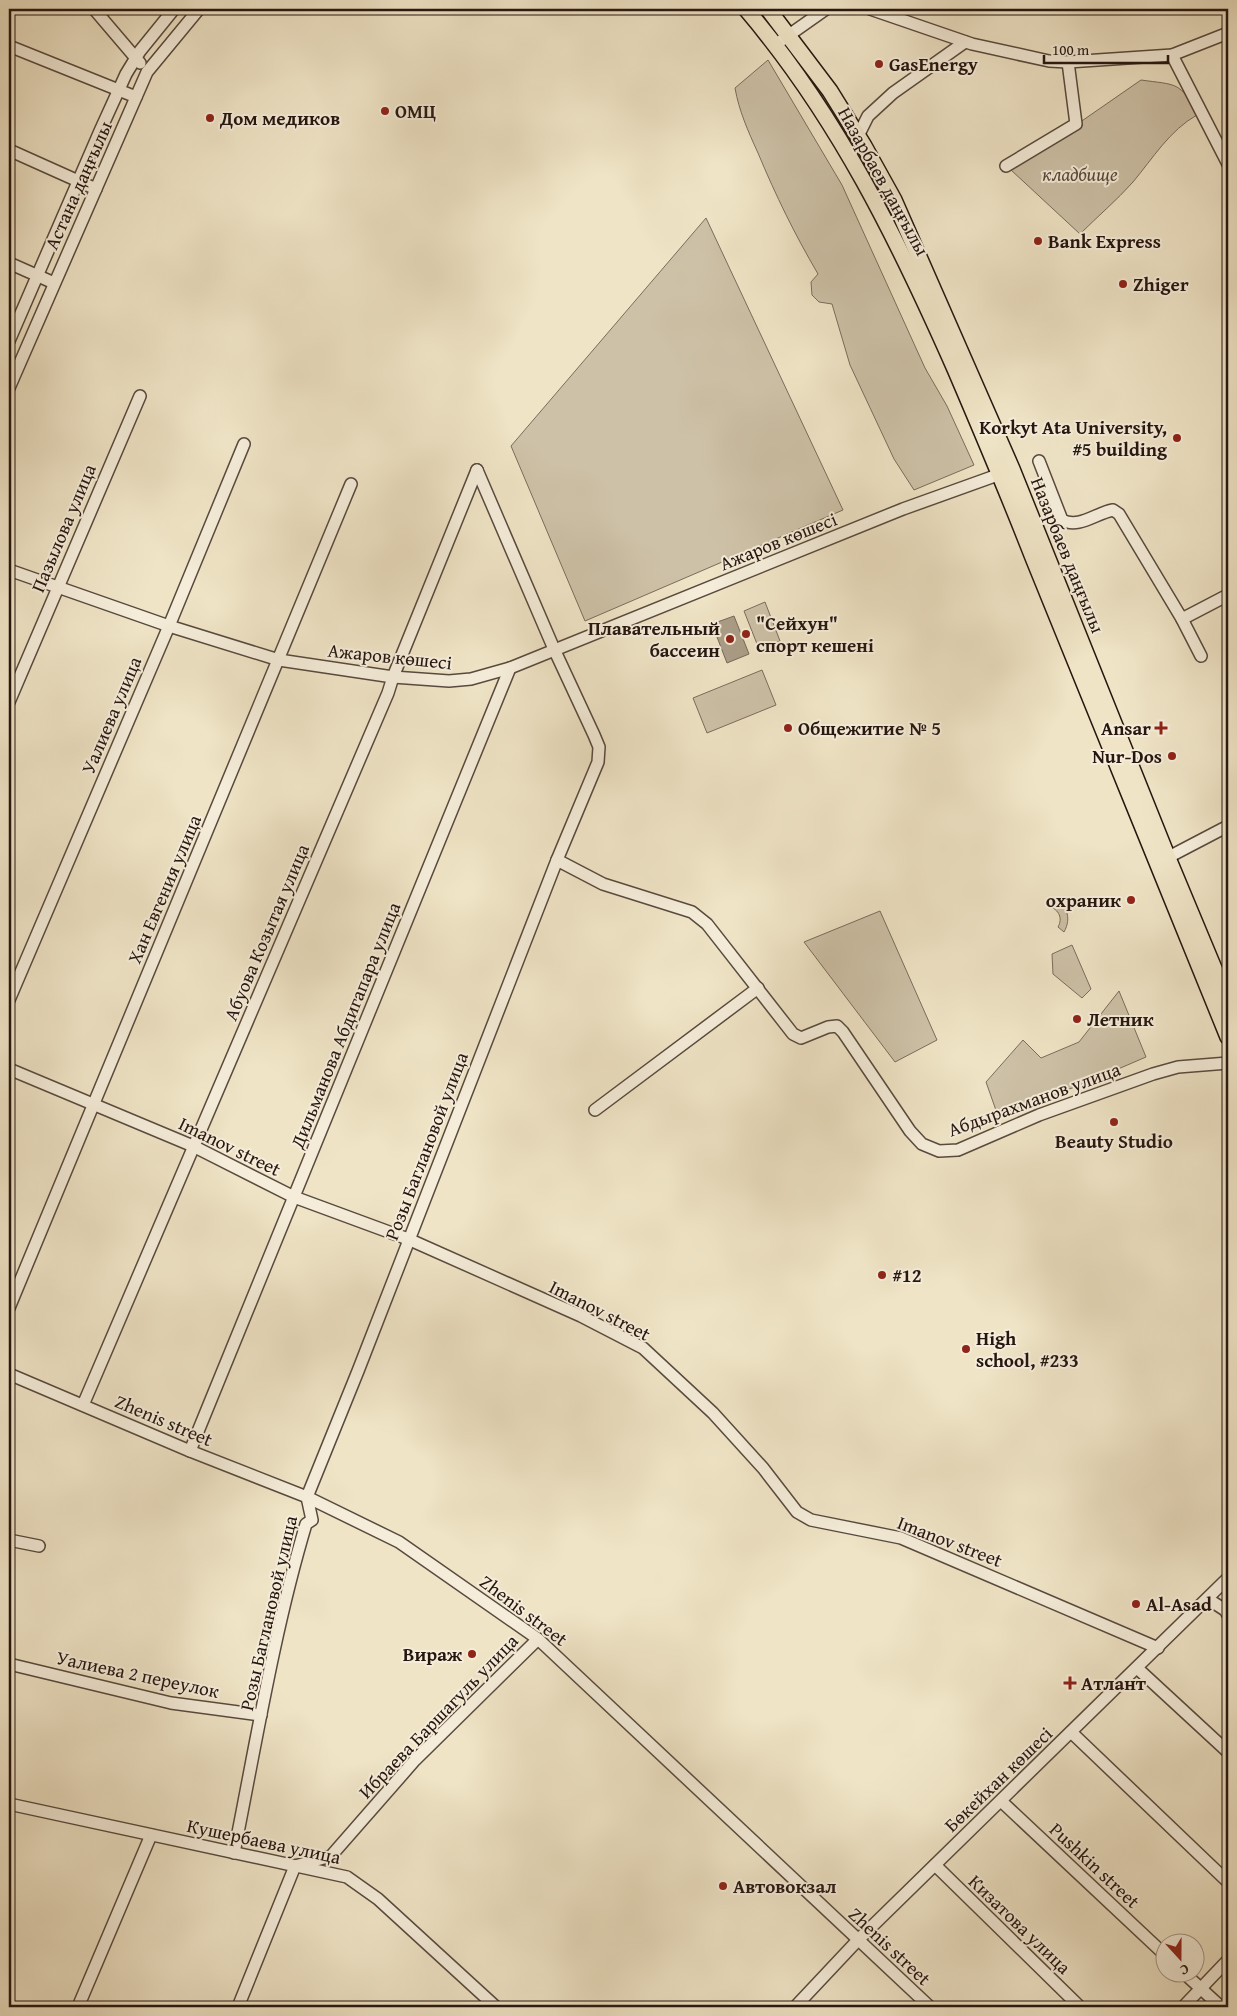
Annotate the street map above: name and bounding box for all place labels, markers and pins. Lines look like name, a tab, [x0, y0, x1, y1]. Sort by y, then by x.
place label: GasEnergy	[889, 50, 978, 78]
marker: GasEnergy	[873, 58, 885, 70]
place label: ОМЦ	[395, 97, 436, 125]
place label: Дом медиков	[219, 104, 340, 132]
marker: ОМЦ	[379, 105, 391, 117]
marker: Дом медиков	[204, 112, 216, 124]
place label: Bank Express	[1048, 227, 1161, 255]
marker: Bank Express	[1032, 235, 1044, 247]
place label: Zhiger	[1133, 270, 1189, 298]
marker: Zhiger	[1117, 278, 1129, 290]
place label: Korkyt Ata University, #5 building	[979, 413, 1168, 463]
marker: Korkyt Ata University, #5 building	[1171, 432, 1183, 444]
place label: "Сейхун" спорт кешені	[756, 609, 874, 659]
place label: Плавательный бассеин	[588, 614, 720, 664]
marker: "Сейхун" спорт кешені	[740, 628, 752, 640]
marker: Плавательный бассеин	[724, 633, 736, 645]
place label: Общежитие № 5	[798, 714, 941, 742]
place label: Ansar	[1101, 714, 1151, 742]
marker: Общежитие № 5	[782, 722, 794, 734]
marker: Ansar	[1155, 722, 1167, 734]
place label: Nur-Dos	[1092, 742, 1162, 770]
marker: Nur-Dos	[1166, 750, 1178, 762]
place label: охраник	[1046, 886, 1121, 914]
marker: охраник	[1125, 894, 1137, 906]
place label: Летник	[1087, 1005, 1154, 1033]
marker: Летник	[1071, 1013, 1083, 1025]
marker: Beauty Studio	[1108, 1116, 1120, 1128]
place label: Beauty Studio	[1055, 1127, 1173, 1155]
place label: #12	[892, 1261, 922, 1289]
marker: #12	[876, 1269, 888, 1281]
place label: High school, #233	[976, 1324, 1079, 1374]
marker: High school, #233	[960, 1343, 972, 1355]
place label: Al-Asad	[1146, 1590, 1212, 1618]
marker: Al-Asad	[1130, 1598, 1142, 1610]
place label: Вираж	[403, 1640, 463, 1668]
marker: Вираж	[466, 1648, 478, 1660]
place label: Атлант	[1081, 1669, 1147, 1697]
marker: Атлант	[1063, 1676, 1077, 1690]
place label: Автовокзал	[733, 1872, 836, 1900]
marker: Автовокзал	[717, 1880, 729, 1892]

